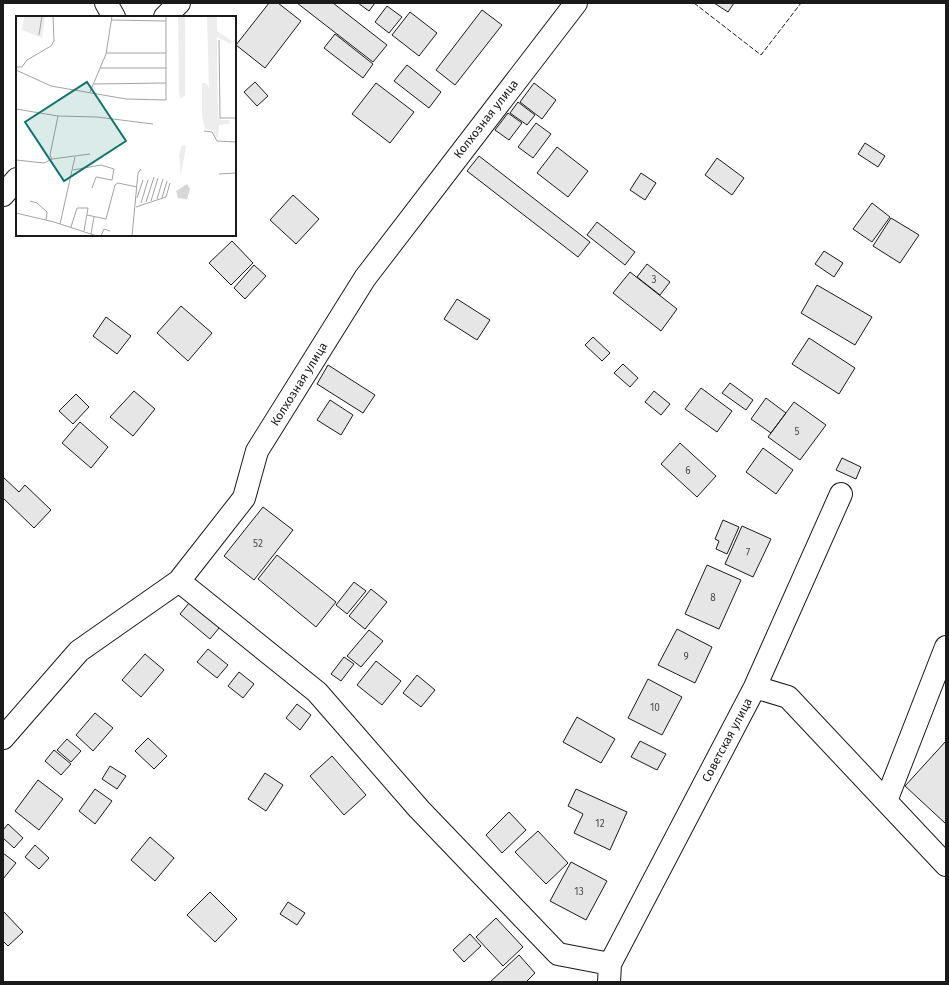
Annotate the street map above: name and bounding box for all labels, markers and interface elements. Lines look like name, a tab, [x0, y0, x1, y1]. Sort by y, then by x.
inset map	[16, 16, 236, 236]
street label: Колхозная улица	[451, 77, 521, 161]
house number: 3	[652, 274, 657, 286]
street label: Колхозная улица	[268, 340, 330, 428]
house number: 5	[794, 426, 800, 438]
house number: 6	[685, 465, 691, 477]
house number: 52	[253, 538, 263, 550]
house number: 7	[746, 547, 751, 559]
house number: 8	[710, 592, 716, 604]
house number: 9	[683, 651, 689, 663]
street label: Советская улица	[699, 696, 755, 784]
house number: 10	[650, 702, 660, 714]
house number: 12	[595, 818, 605, 830]
house number: 13	[574, 886, 584, 898]

